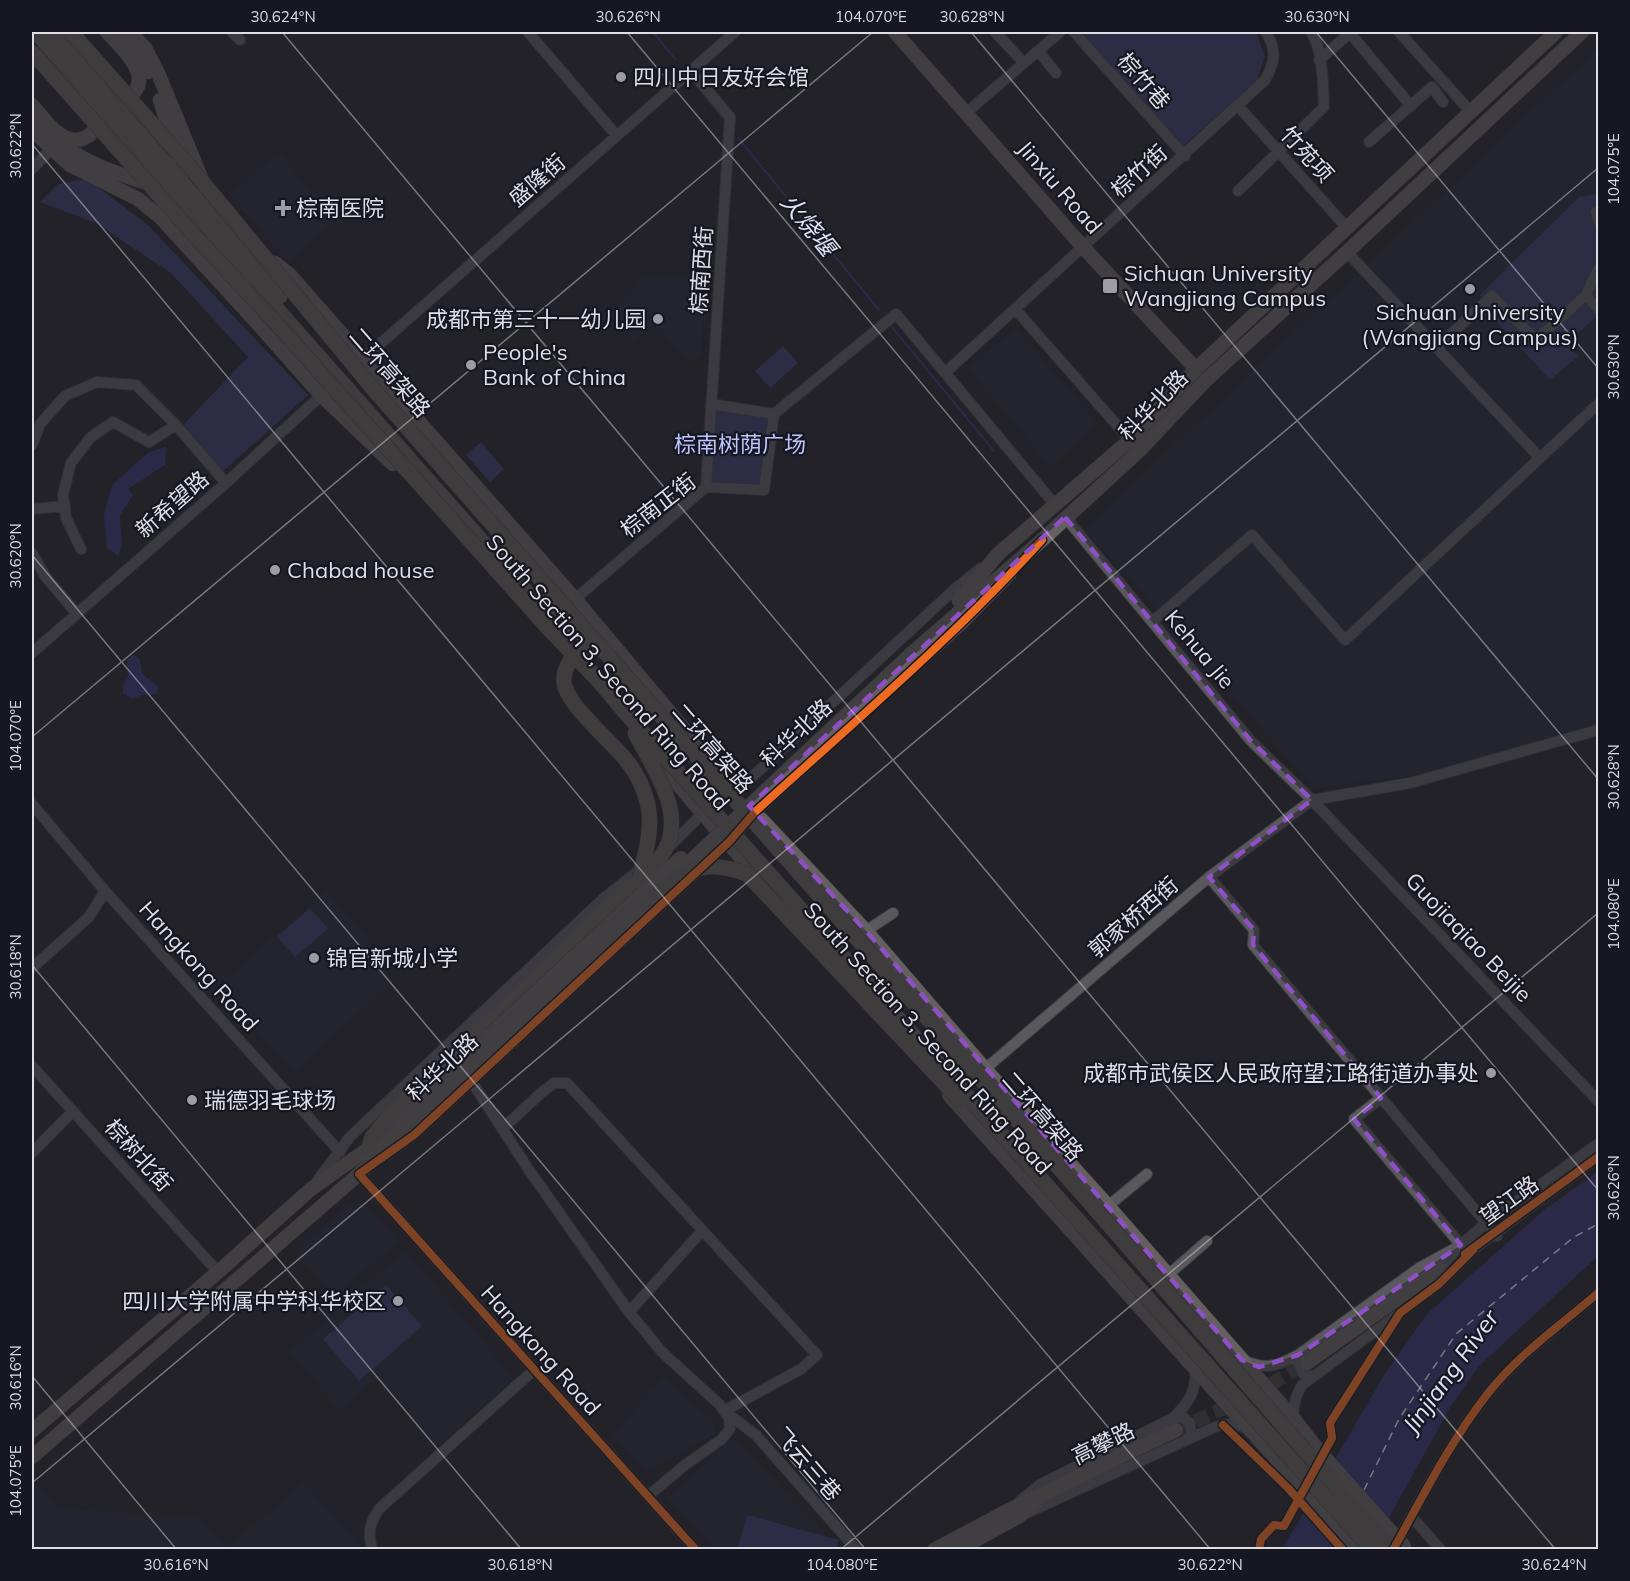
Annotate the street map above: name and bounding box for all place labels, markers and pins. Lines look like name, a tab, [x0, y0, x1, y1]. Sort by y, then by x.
place label: 四川中日友好会馆	[633, 63, 809, 91]
marker: 四川中日友好会馆	[614, 70, 628, 84]
place label: 棕南医院	[296, 194, 384, 222]
marker: 棕南医院	[274, 199, 292, 217]
place label: Sichuan University Wangjiang Campus	[1124, 259, 1326, 312]
marker: Sichuan University Wangjiang Campus	[1101, 277, 1119, 295]
marker: Sichuan University (Wangjiang Campus)	[1463, 282, 1477, 296]
place label: Sichuan University (Wangjiang Campus)	[1362, 298, 1578, 351]
place label: 成都市第三十一幼儿园	[426, 305, 646, 333]
marker: 成都市第三十一幼儿园	[651, 312, 665, 326]
place label: People's Bank of China	[483, 338, 626, 391]
marker: People's Bank of China	[464, 358, 478, 372]
place label: Chabad house	[287, 556, 435, 584]
marker: Chabad house	[268, 563, 282, 577]
place label: 锦官新城小学	[326, 944, 458, 972]
marker: 锦官新城小学	[307, 951, 321, 965]
place label: 成都市武侯区人民政府望江路街道办事处	[1083, 1059, 1479, 1087]
marker: 成都市武侯区人民政府望江路街道办事处	[1484, 1066, 1498, 1080]
place label: 瑞德羽毛球场	[204, 1086, 336, 1114]
marker: 瑞德羽毛球场	[185, 1093, 199, 1107]
place label: 四川大学附属中学科华校区	[122, 1287, 386, 1315]
marker: 四川大学附属中学科华校区	[391, 1294, 405, 1308]

